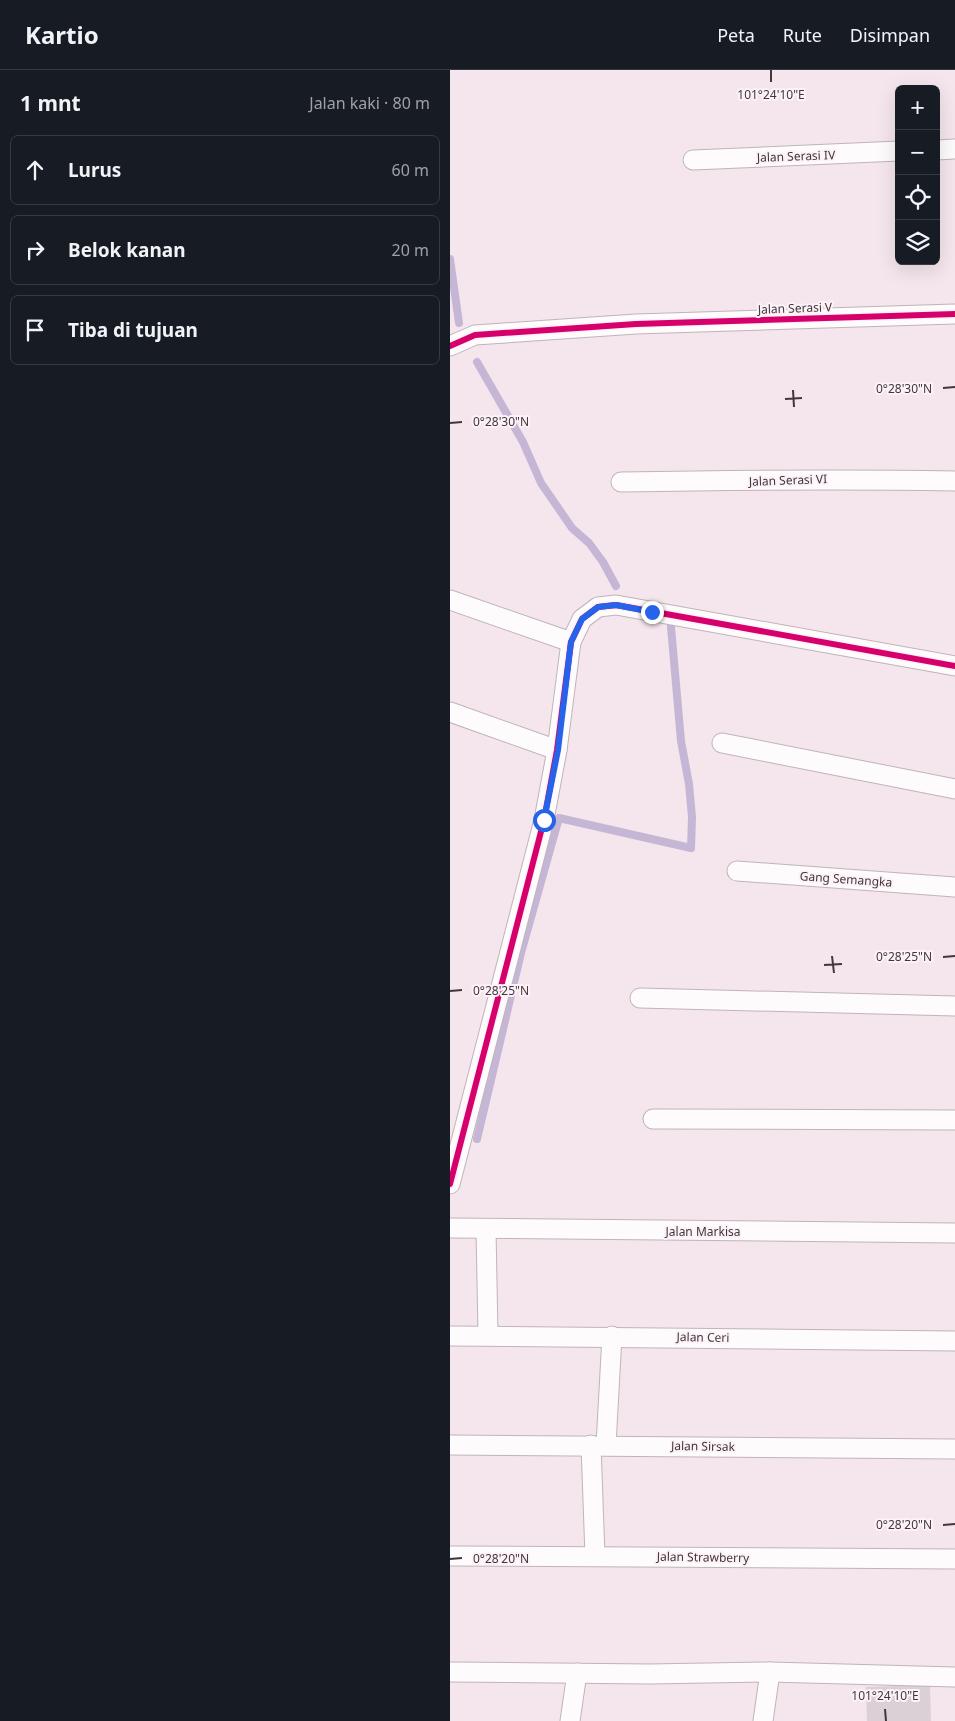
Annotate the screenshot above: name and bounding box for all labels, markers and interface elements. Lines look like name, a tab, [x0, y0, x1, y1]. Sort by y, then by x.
text: Kartio	[25, 18, 99, 51]
text: Peta	[717, 23, 755, 47]
text: Rute	[783, 23, 822, 47]
text: Disimpan	[850, 23, 930, 47]
map controls	[895, 85, 940, 265]
button: +	[895, 85, 940, 130]
text: 101°24'10"E	[737, 86, 805, 103]
text: 1 mnt	[20, 89, 81, 117]
text: Jalan kaki · 80 m	[309, 92, 430, 114]
button: −	[895, 130, 940, 175]
street label: Jalan Serasi IV	[756, 146, 836, 166]
icon: ahead	[21, 156, 49, 184]
text: Lurus	[68, 157, 121, 183]
text: 60 m	[392, 159, 429, 181]
button: locate	[895, 175, 940, 220]
button: layers	[895, 220, 940, 265]
icon: right	[21, 236, 49, 264]
text: Belok kanan	[68, 237, 185, 263]
text: 20 m	[392, 239, 429, 261]
street label: Jalan Serasi V	[757, 298, 833, 318]
icon: arrive	[21, 316, 49, 344]
text: Tiba di tujuan	[68, 317, 198, 343]
text: 0°28'30"N	[876, 380, 932, 397]
text: 0°28'30"N	[473, 413, 529, 430]
street label: Jalan Serasi VI	[748, 470, 827, 490]
route end	[641, 601, 664, 624]
route start	[533, 809, 556, 832]
street label: Gang Semangka	[799, 867, 893, 891]
text: 0°28'25"N	[876, 948, 932, 965]
text: 0°28'25"N	[473, 982, 529, 999]
street label: Jalan Markisa	[665, 1223, 740, 1240]
street label: Jalan Ceri	[675, 1328, 730, 1346]
street label: Jalan Sirsak	[670, 1437, 736, 1455]
text: 0°28'20"N	[876, 1516, 932, 1533]
street label: Jalan Strawberry	[656, 1548, 750, 1566]
text: 0°28'20"N	[473, 1550, 529, 1567]
text: 101°24'10"E	[851, 1687, 919, 1704]

